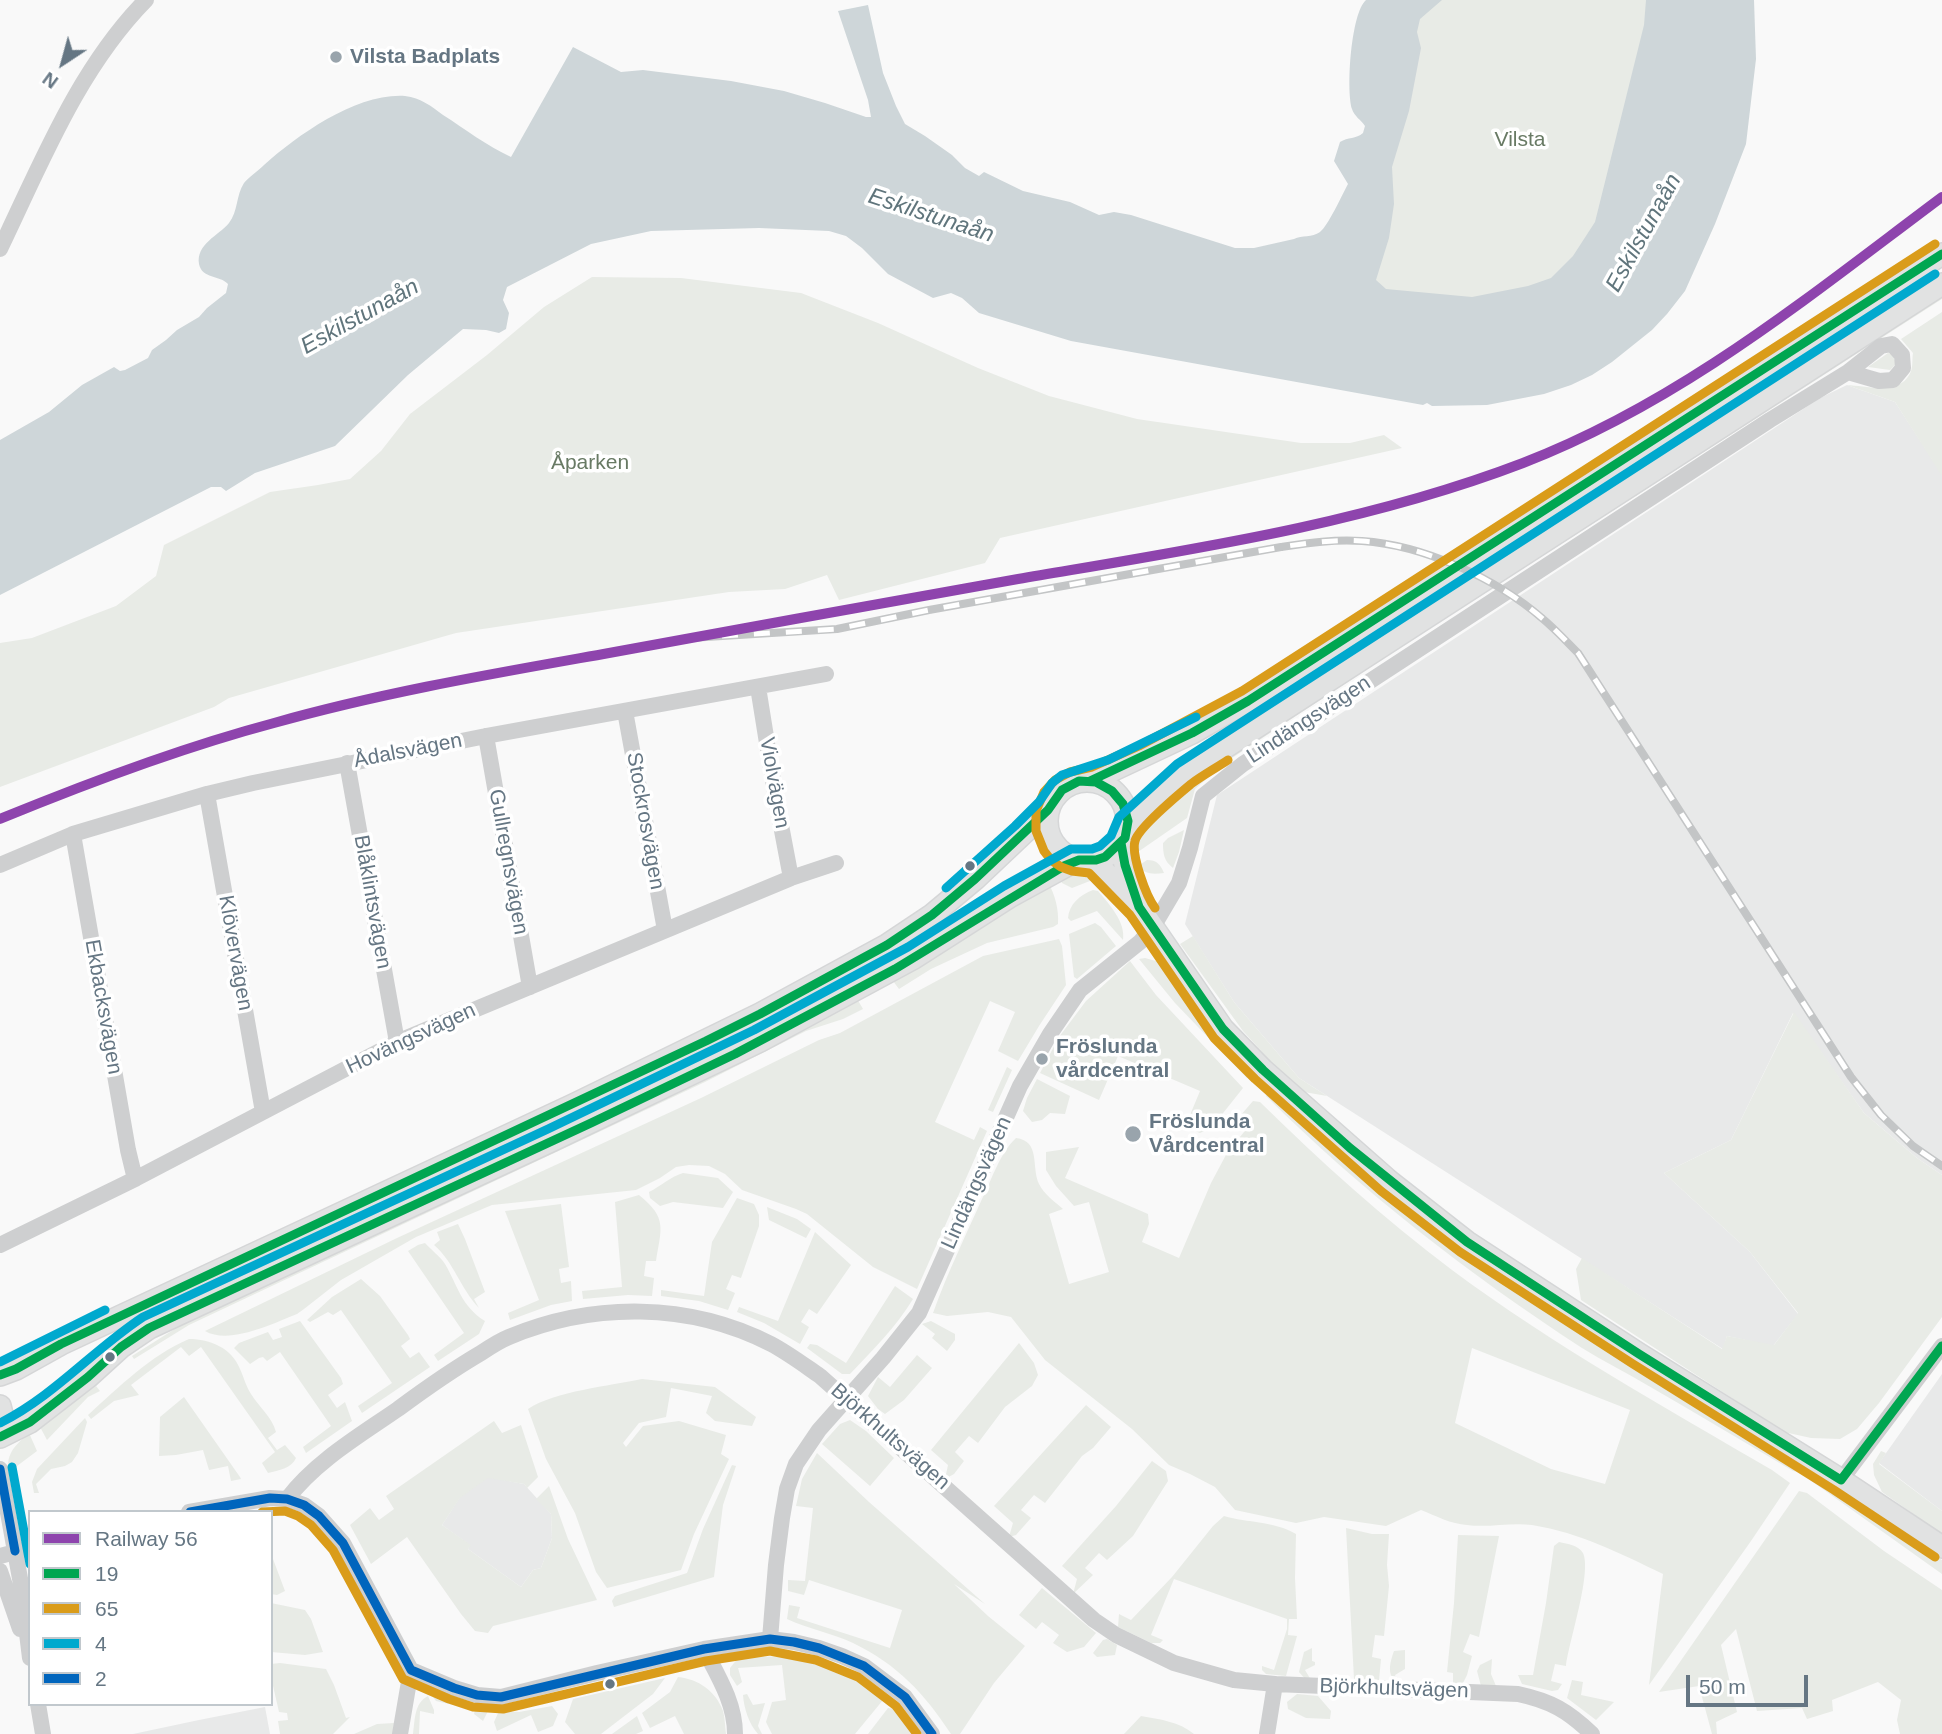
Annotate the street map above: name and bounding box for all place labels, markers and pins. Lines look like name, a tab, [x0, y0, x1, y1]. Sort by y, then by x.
place label: Vilsta Badplats	[350, 44, 500, 70]
marker: Vilsta Badplats	[328, 49, 344, 65]
unlabelled marker	[963, 859, 977, 873]
place label: Fröslunda vårdcentral	[1056, 1034, 1169, 1084]
marker: Fröslunda vårdcentral	[1034, 1051, 1050, 1067]
place label: Fröslunda Vårdcentral	[1149, 1109, 1265, 1159]
marker: Fröslunda Vårdcentral	[1123, 1124, 1143, 1144]
unlabelled marker	[103, 1350, 117, 1364]
unlabelled marker	[603, 1677, 617, 1691]

